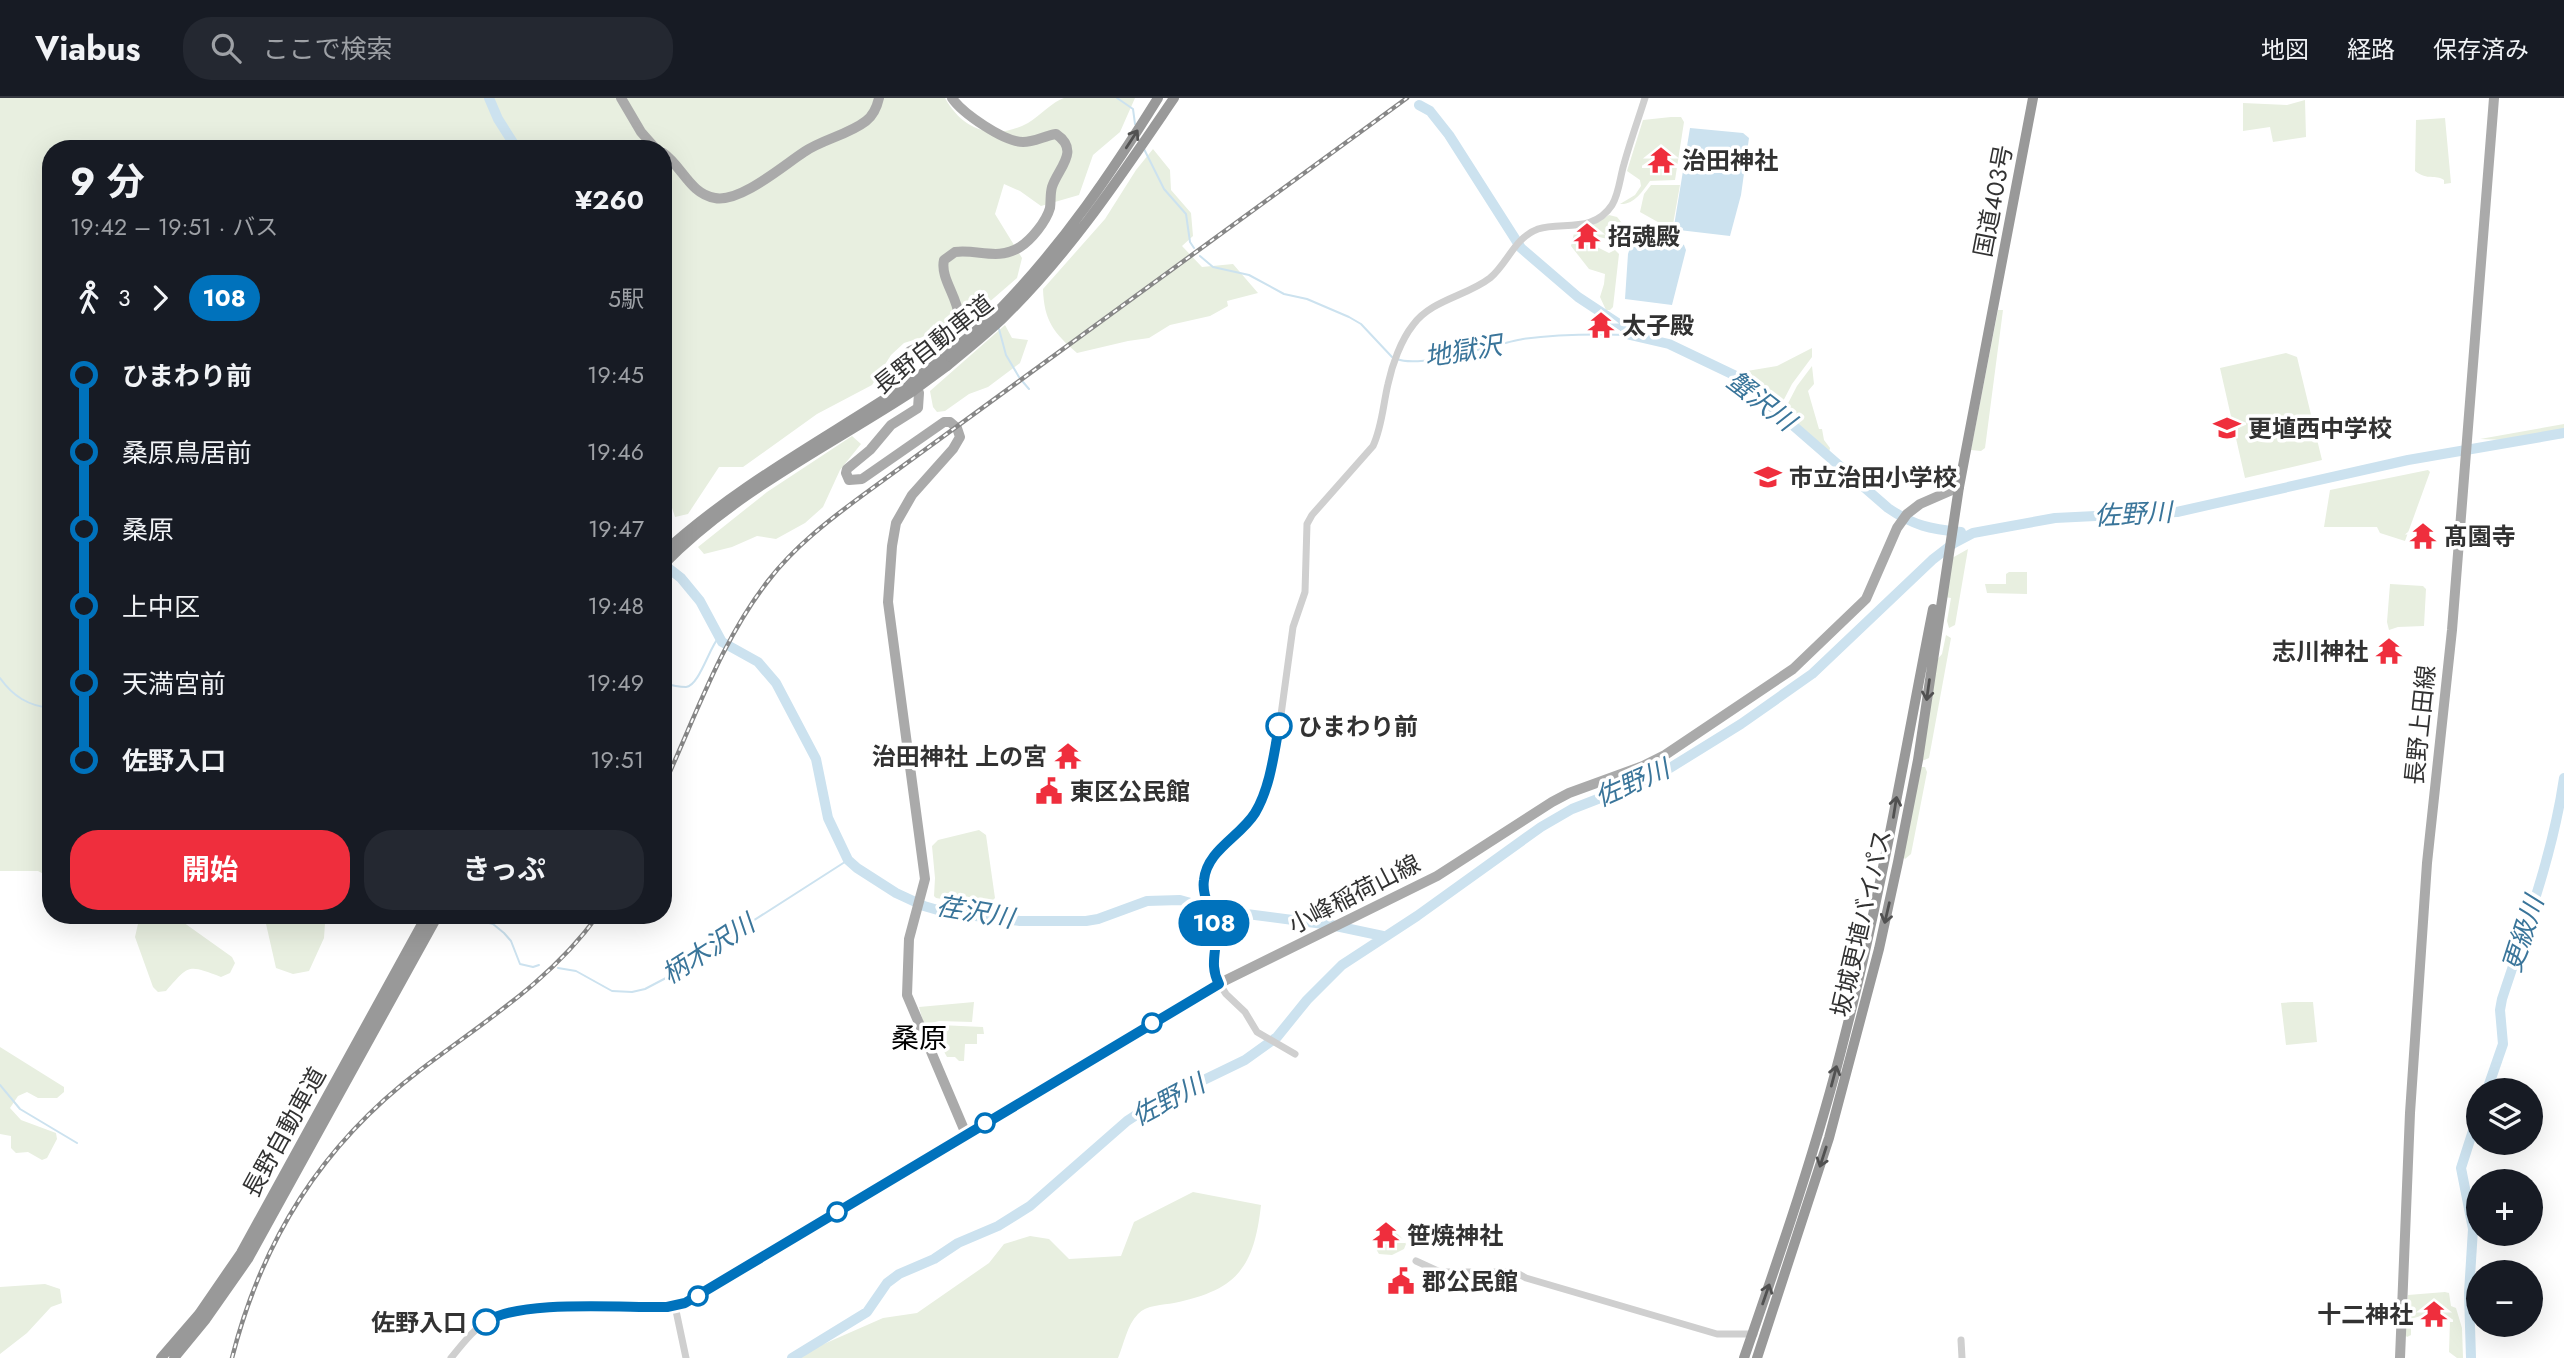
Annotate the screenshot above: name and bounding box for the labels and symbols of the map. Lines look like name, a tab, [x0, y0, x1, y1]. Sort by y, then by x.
one-way arrow	[1126, 129, 1140, 149]
street label: 国道403号	[1965, 142, 2021, 260]
place label: 治田神社	[1682, 143, 1778, 178]
temple icon: 治田神社	[1646, 145, 1676, 175]
place label: 招魂殿	[1608, 219, 1680, 254]
temple icon: 招魂殿	[1572, 221, 1602, 251]
street label: 長野自動車道	[865, 286, 1001, 402]
place label: 太子殿	[1622, 308, 1694, 343]
temple icon: 太子殿	[1586, 310, 1616, 340]
water label: 地獄沢	[1422, 326, 1507, 376]
water label: 蟹沢川	[1719, 362, 1806, 442]
place label: 更埴西中学校	[2248, 411, 2392, 446]
school or university icon: 更埴西中学校	[2212, 413, 2242, 443]
place label: 市立治田小学校	[1789, 460, 1957, 495]
school or university icon: 市立治田小学校	[1753, 462, 1783, 492]
water label: 佐野川	[2093, 493, 2176, 535]
place label: 髙園寺	[2444, 519, 2516, 554]
temple icon: 髙園寺	[2408, 521, 2438, 551]
place label: 志川神社	[2272, 634, 2368, 669]
temple icon: 志川神社	[2374, 636, 2404, 666]
street label: 長野上田線	[2396, 663, 2444, 787]
one-way arrow	[1922, 678, 1935, 701]
place label: ひまわり前	[1298, 709, 1418, 744]
marker: ひまわり前	[1266, 713, 1292, 739]
place label: 治田神社 上の宮	[872, 739, 1047, 774]
temple icon: 治田神社 上の宮	[1053, 741, 1083, 771]
water label: 佐野川	[1589, 749, 1678, 816]
place label: 東区公民館	[1070, 774, 1190, 809]
public building icon: 東区公民館	[1034, 776, 1064, 806]
one-way arrow	[1889, 796, 1902, 819]
street label: 坂城更埴バイパス	[1822, 826, 1900, 1020]
street label: 小峰稲荷山線	[1282, 846, 1426, 942]
water label: 荏沢川	[933, 887, 1020, 938]
water label: 更級川	[2493, 888, 2554, 977]
line badge: 108	[1174, 900, 1254, 946]
one-way arrow	[1879, 901, 1893, 924]
water label: 柄木沢川	[654, 903, 764, 993]
unlabelled marker	[1142, 1013, 1162, 1033]
district label: 桑原	[891, 1018, 947, 1059]
street label: 長野自動車道	[234, 1061, 334, 1203]
water label: 佐野川	[1125, 1064, 1214, 1135]
one-way arrow	[1828, 1066, 1841, 1088]
unlabelled marker	[975, 1113, 995, 1133]
one-way arrow	[1816, 1146, 1829, 1168]
unlabelled marker	[827, 1202, 847, 1222]
place label: 笹焼神社	[1407, 1218, 1503, 1253]
temple icon: 笹焼神社	[1371, 1220, 1401, 1250]
place label: 郡公民館	[1422, 1264, 1518, 1299]
public building icon: 郡公民館	[1386, 1266, 1416, 1296]
one-way arrow	[1761, 1283, 1773, 1305]
unlabelled marker	[688, 1286, 708, 1306]
place label: 十二神社	[2317, 1297, 2413, 1332]
temple icon: 十二神社	[2419, 1299, 2449, 1329]
place label: 佐野入口	[371, 1305, 467, 1340]
marker: 佐野入口	[473, 1309, 499, 1335]

